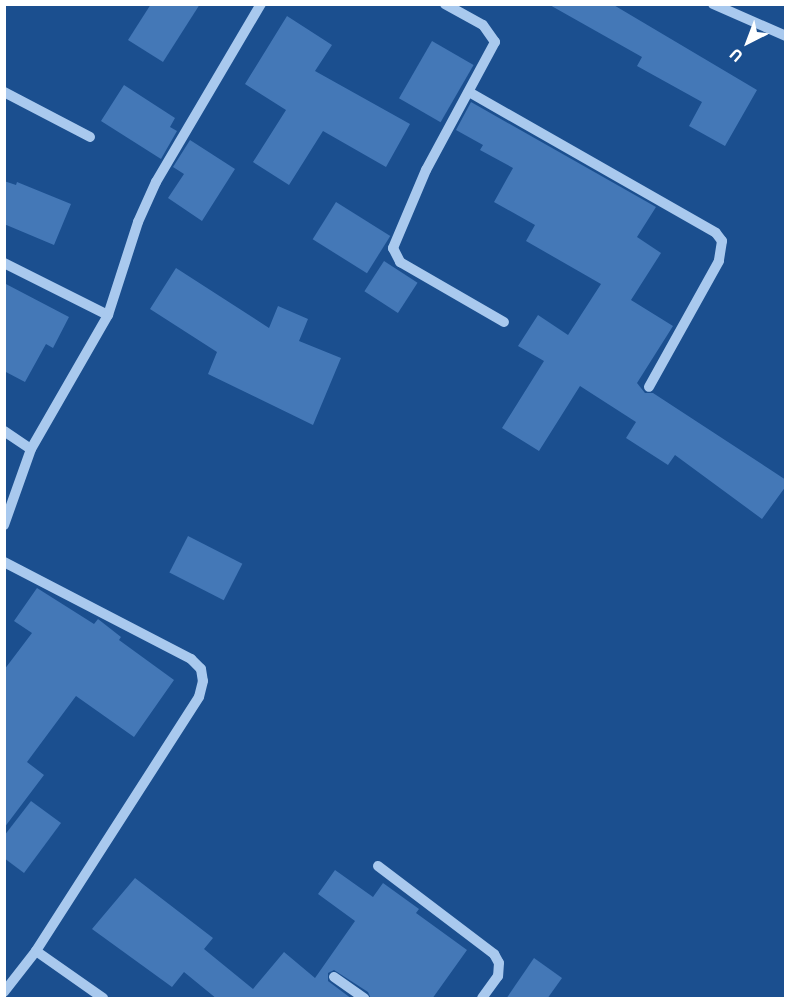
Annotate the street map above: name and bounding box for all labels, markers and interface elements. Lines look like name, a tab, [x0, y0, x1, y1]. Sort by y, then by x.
north arrow	[718, 12, 778, 72]
text: U	[725, 44, 747, 67]

